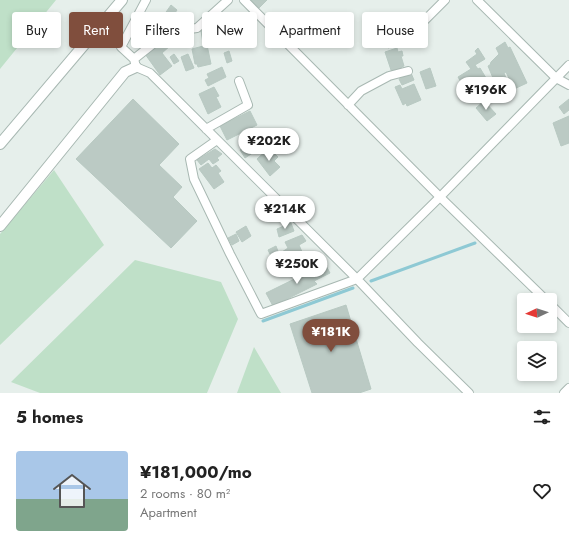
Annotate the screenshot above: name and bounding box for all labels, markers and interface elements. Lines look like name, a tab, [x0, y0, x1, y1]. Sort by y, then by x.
chip: Buy	[12, 12, 61, 48]
chip: Rent	[69, 12, 123, 48]
chip: Filters	[131, 12, 194, 48]
chip: New	[202, 12, 257, 48]
chip: Apartment	[265, 12, 354, 48]
chip: House	[362, 12, 428, 48]
pin: ¥196K	[458, 77, 514, 111]
text: ¥196K	[465, 80, 507, 99]
pin: ¥202K	[241, 128, 297, 162]
text: ¥202K	[247, 131, 291, 150]
pin: ¥214K	[257, 196, 313, 230]
text: ¥214K	[264, 199, 306, 218]
pin: ¥250K	[269, 251, 325, 285]
text: ¥250K	[275, 254, 319, 273]
north arrow	[517, 293, 557, 333]
map controls	[517, 293, 557, 381]
pin: ¥181K	[303, 319, 359, 353]
text: ¥181K	[311, 322, 351, 341]
button: layers	[517, 341, 557, 381]
text: 5 homes	[16, 405, 83, 429]
icon: filters	[531, 406, 553, 428]
text: ¥181,000/mo	[140, 460, 252, 484]
icon: home	[48, 467, 96, 515]
icon: heart	[531, 480, 553, 502]
text: 2 rooms · 80 m²	[140, 484, 230, 503]
text: Apartment	[140, 503, 197, 522]

